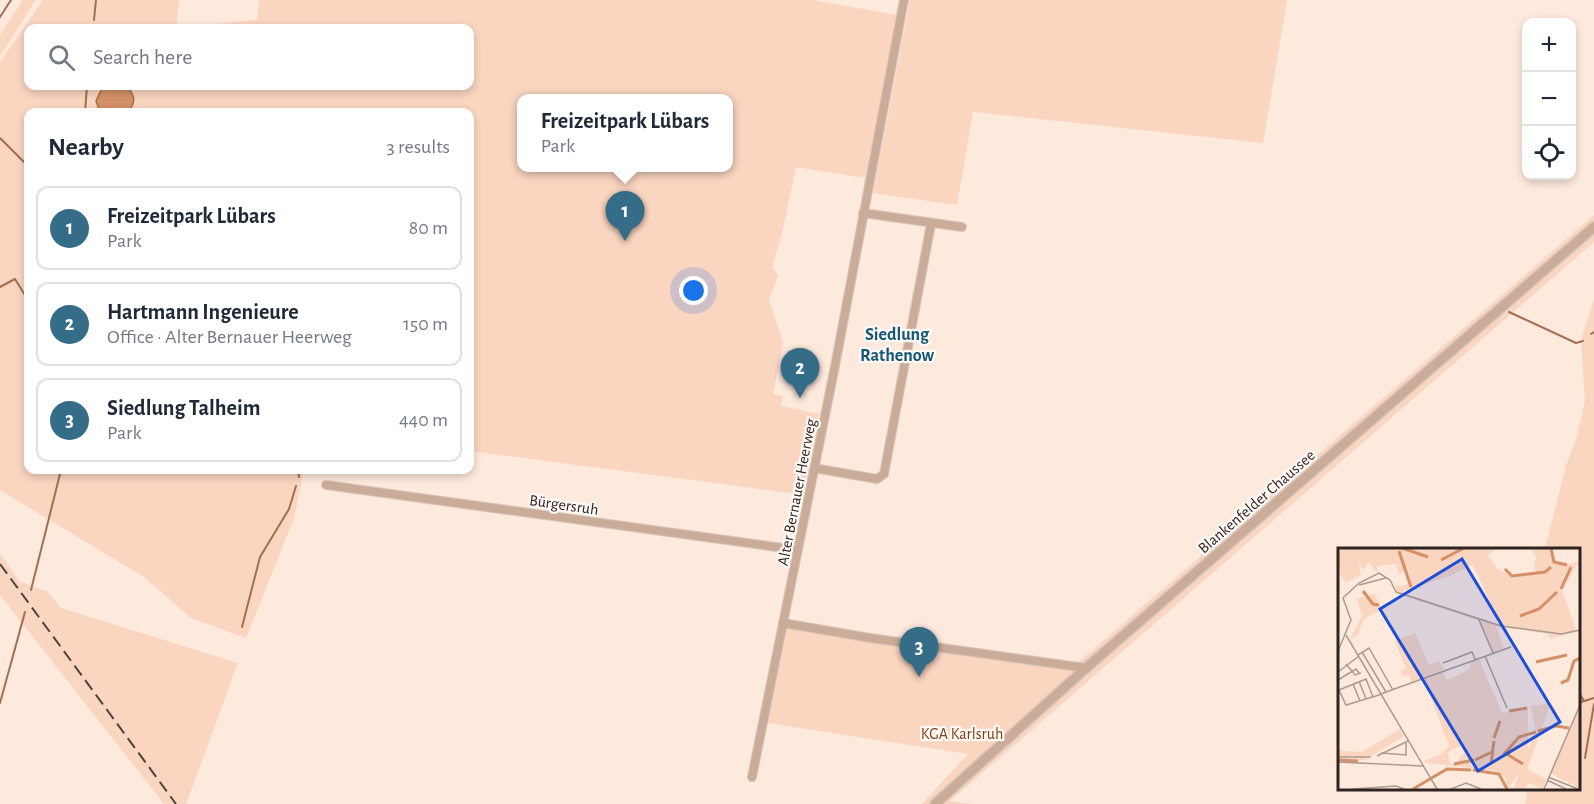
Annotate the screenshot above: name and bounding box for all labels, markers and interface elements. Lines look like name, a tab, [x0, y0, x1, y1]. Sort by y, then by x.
map controls	[1522, 18, 1576, 180]
button: +	[1522, 18, 1576, 72]
search box	[24, 24, 474, 90]
icon: search	[45, 41, 78, 74]
text: Search here	[93, 46, 192, 68]
button: −	[1522, 72, 1576, 126]
popup	[517, 94, 733, 172]
text: Freizeitpark Lübars	[541, 110, 709, 132]
button: locate	[1522, 126, 1576, 180]
text: Nearby	[48, 134, 124, 160]
text: Park	[541, 136, 575, 156]
text: 3 results	[386, 137, 450, 157]
pin: 1	[606, 192, 644, 241]
text: Freizeitpark Lübars	[107, 205, 276, 227]
text: 1	[66, 218, 73, 238]
text: 80 m	[409, 218, 448, 238]
text: Park	[107, 231, 142, 251]
your location	[679, 276, 708, 305]
text: Hartmann Ingenieure	[107, 301, 299, 323]
text: 2	[65, 314, 74, 334]
text: 150 m	[403, 314, 448, 334]
district label: Siedlung Rathenow	[860, 326, 934, 365]
text: Office · Alter Bernauer Heerweg	[107, 327, 352, 347]
pin: 2	[780, 348, 820, 398]
text: Siedlung Talheim	[107, 397, 260, 419]
text: 3	[65, 410, 74, 430]
text: 440 m	[399, 410, 448, 430]
street label: Alter Bernauer Heerweg	[775, 417, 819, 567]
text: Park	[107, 423, 142, 443]
street label: Blankenfelder Chaussee	[1195, 447, 1318, 557]
street label: Bürgersruh	[528, 492, 599, 518]
inset map	[1338, 548, 1579, 789]
pin: 3	[900, 628, 938, 677]
park label: KGA Karlsruh	[921, 726, 1003, 742]

